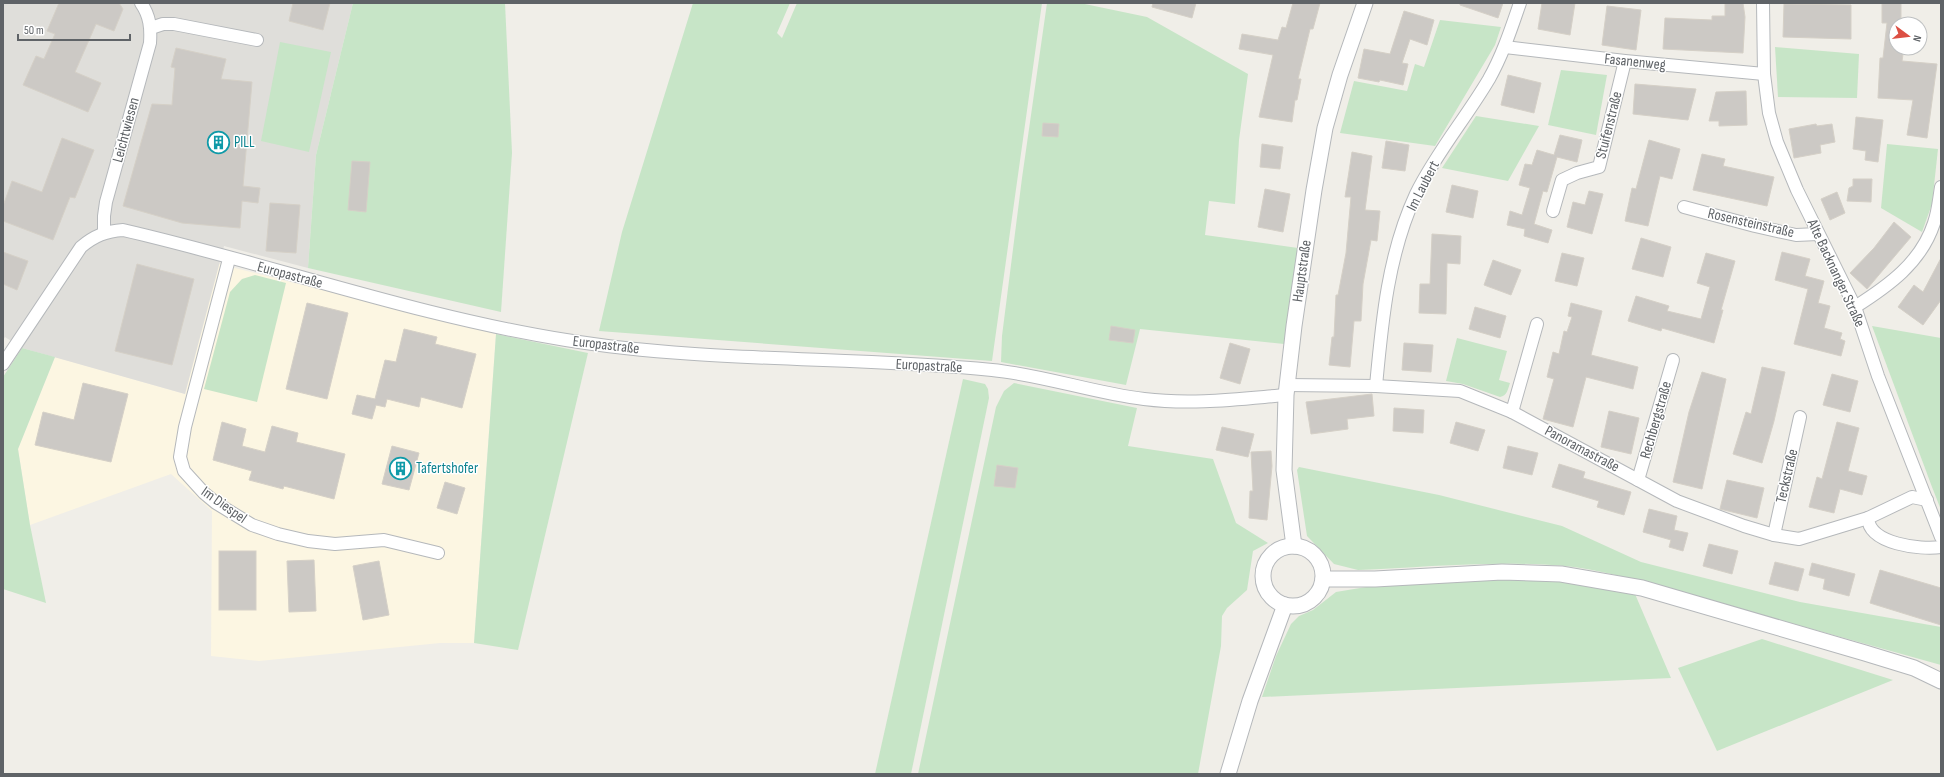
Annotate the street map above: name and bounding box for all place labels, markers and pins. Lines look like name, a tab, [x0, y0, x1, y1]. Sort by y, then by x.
building icon: PILL	[206, 129, 232, 155]
place label: PILL	[234, 133, 255, 152]
building icon: Tafertshofer	[387, 455, 413, 481]
place label: Tafertshofer	[416, 459, 479, 478]

